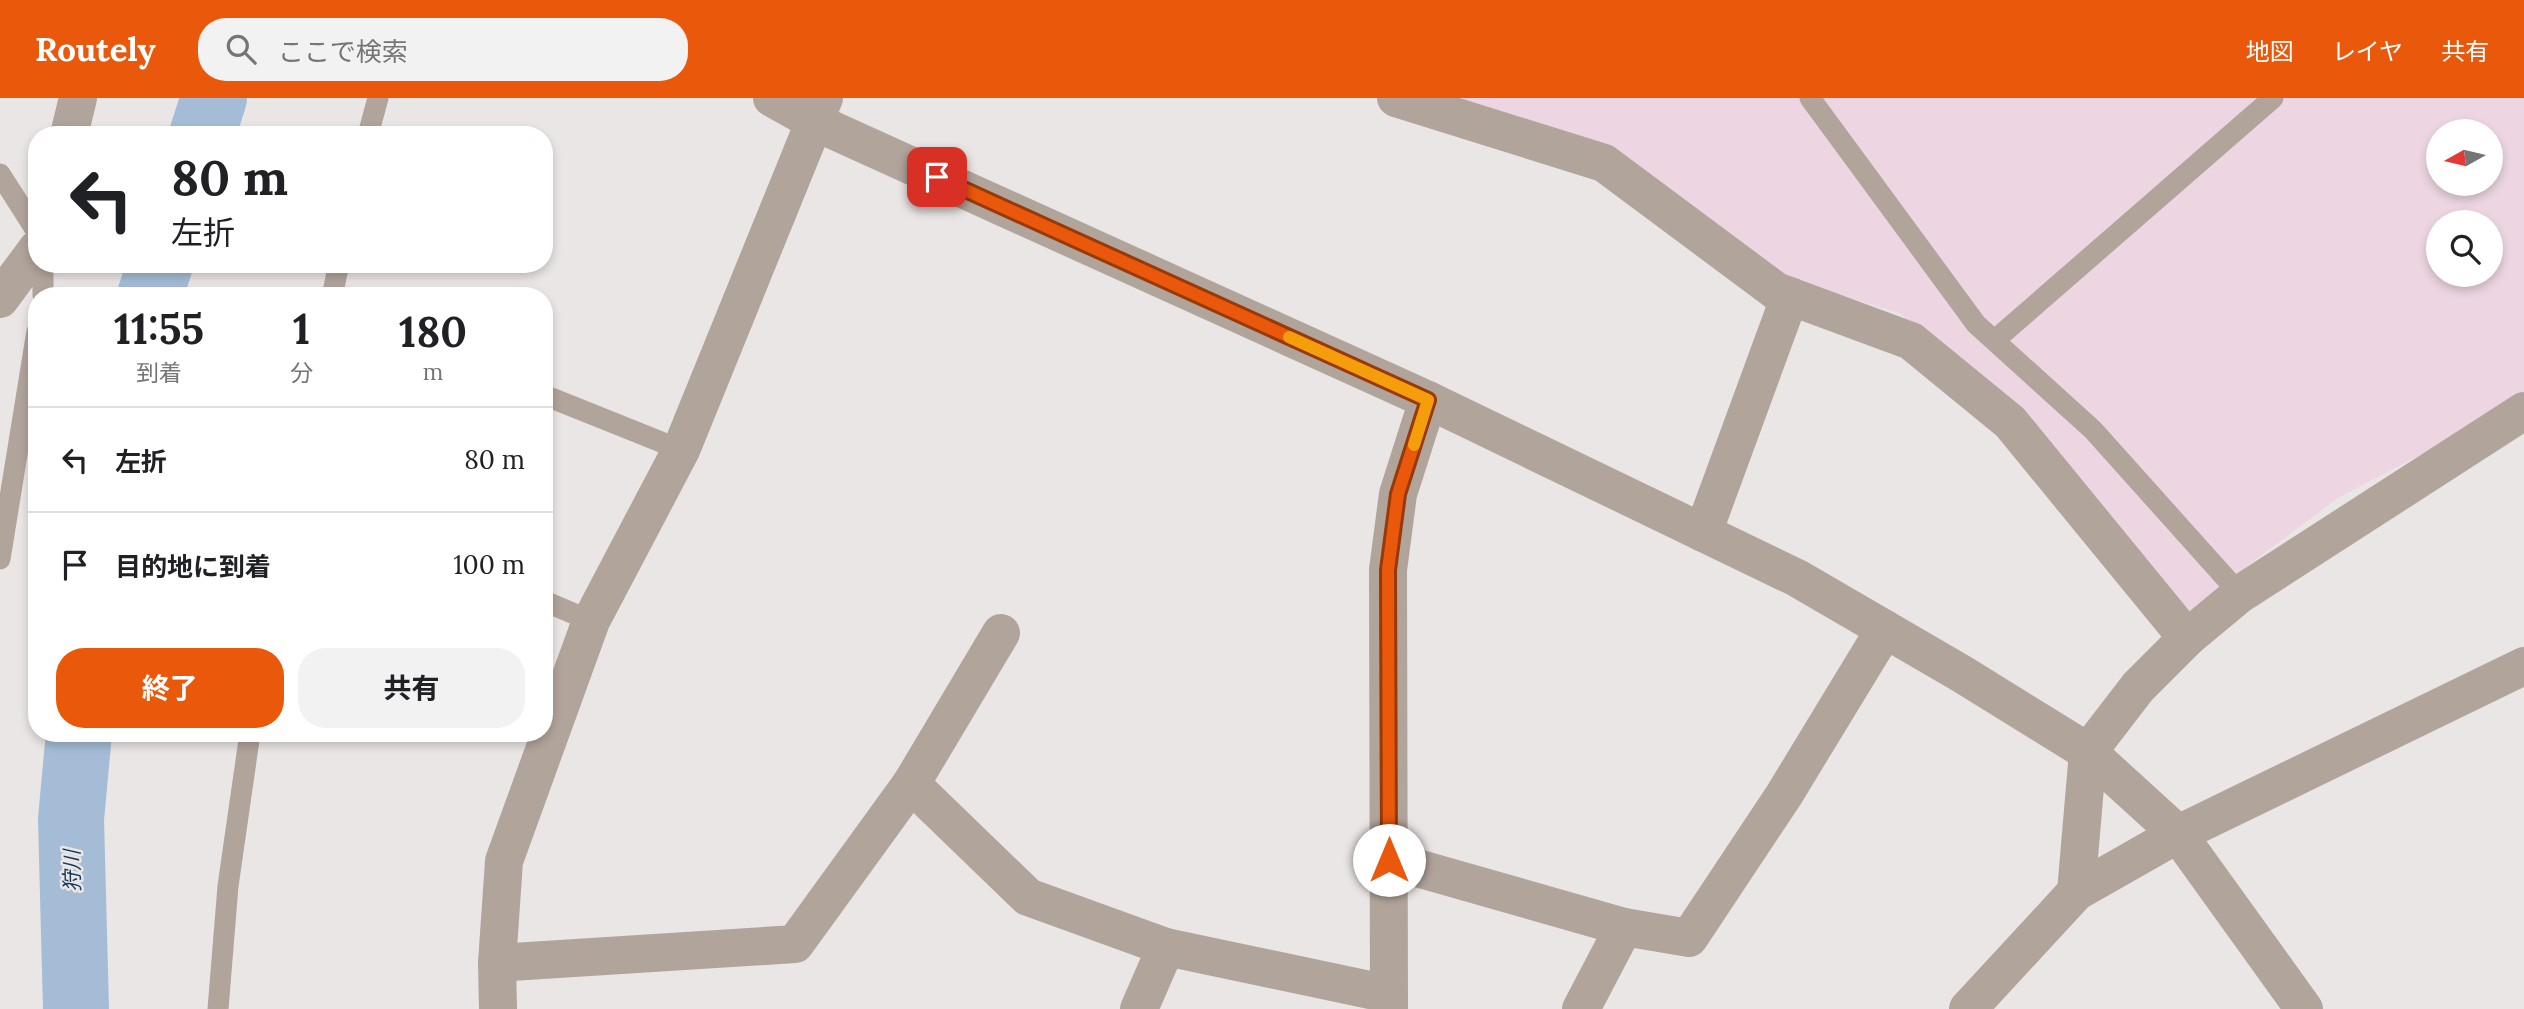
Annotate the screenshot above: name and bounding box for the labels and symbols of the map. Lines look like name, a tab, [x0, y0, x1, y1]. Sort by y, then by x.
north arrow	[2426, 119, 2502, 196]
pin	[907, 147, 967, 207]
position arrow	[1352, 823, 1426, 897]
water label: 狩川	[58, 848, 86, 892]

